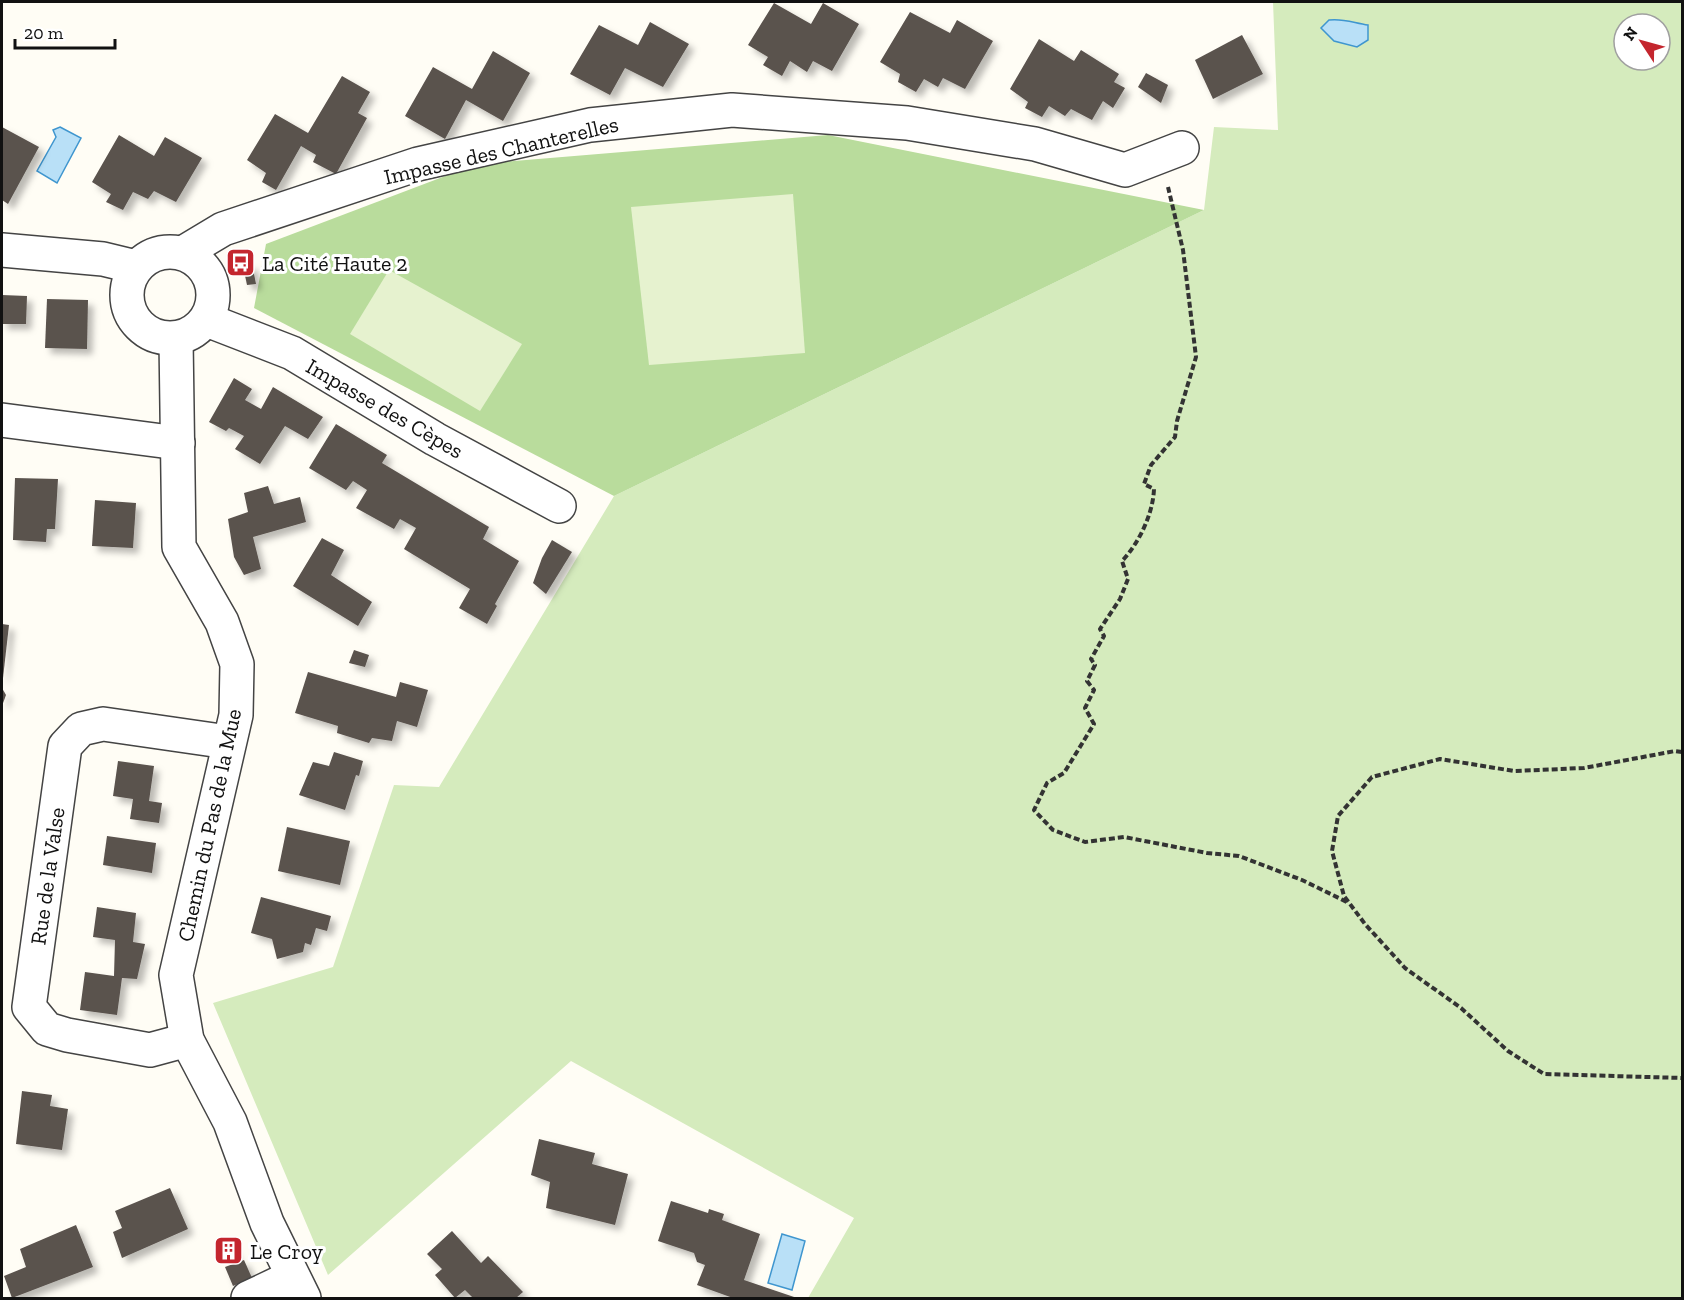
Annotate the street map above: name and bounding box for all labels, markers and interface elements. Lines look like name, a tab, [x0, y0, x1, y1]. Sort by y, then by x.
scale bar	[15, 12, 116, 50]
north arrow	[1612, 12, 1672, 72]
text: 20 m	[24, 22, 64, 44]
text: N	[1619, 23, 1642, 44]
street label: Impasse des Chanterelles	[381, 110, 621, 191]
bus stop icon: La Cité Haute 2	[225, 247, 257, 279]
place label: La Cité Haute 2	[262, 250, 408, 277]
street label: Impasse des Cèpes	[301, 352, 468, 464]
street label: Chemin du Pas de la Mue	[172, 706, 247, 944]
street label: Rue de la Valse	[24, 806, 71, 947]
building icon: Le Croy	[213, 1235, 245, 1267]
place label: Le Croy	[250, 1238, 324, 1265]

